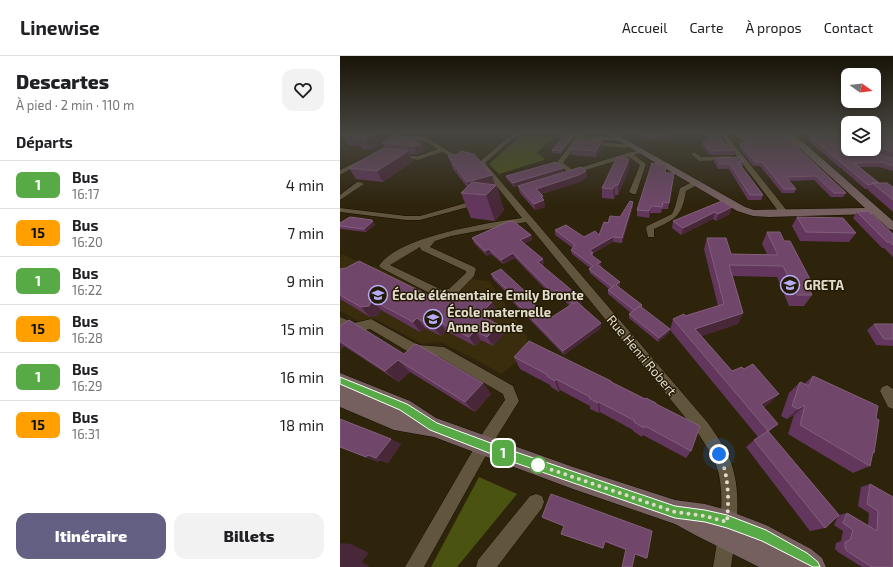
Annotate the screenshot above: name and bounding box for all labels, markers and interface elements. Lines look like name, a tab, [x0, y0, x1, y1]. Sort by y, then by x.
text: Linewise	[20, 16, 100, 39]
text: Accueil	[622, 19, 667, 36]
text: Carte	[689, 19, 724, 36]
text: À propos	[746, 19, 802, 36]
text: Contact	[824, 19, 873, 36]
north arrow	[841, 68, 881, 108]
map controls	[841, 68, 881, 156]
button: heart	[282, 69, 324, 111]
text: Descartes	[16, 70, 109, 93]
text: À pied · 2 min · 110 m	[16, 97, 134, 113]
button: layers	[841, 116, 881, 156]
text: Départs	[16, 133, 73, 151]
text: Bus	[72, 168, 98, 186]
text: 1	[35, 176, 41, 193]
text: 4 min	[286, 176, 324, 194]
text: 16:17	[72, 186, 100, 202]
text: Bus	[72, 216, 98, 234]
text: 15	[31, 224, 45, 241]
text: 7 min	[287, 224, 324, 242]
text: 16:20	[72, 234, 103, 250]
text: Bus	[72, 264, 98, 282]
text: 1	[35, 272, 41, 289]
text: 9 min	[286, 272, 324, 290]
school or university icon: GRETA	[779, 274, 801, 296]
place label: GRETA	[804, 277, 844, 293]
text: 16:22	[72, 282, 102, 298]
school or university icon: École élémentaire Emily Bronte	[367, 284, 389, 306]
place label: École élémentaire Emily Bronte	[392, 286, 584, 303]
place label: École maternelle Anne Bronte	[447, 303, 551, 335]
school or university icon: École maternelle Anne Bronte	[422, 308, 444, 330]
text: Bus	[72, 312, 98, 330]
street label: Rue Henri Robert	[604, 312, 680, 398]
text: 15	[31, 320, 45, 337]
text: 15 min	[281, 320, 324, 338]
text: 16:28	[72, 330, 103, 346]
text: Bus	[72, 360, 98, 378]
text: 1	[35, 368, 41, 385]
text: 16 min	[281, 368, 324, 386]
text: 16:29	[72, 378, 102, 394]
text: Bus	[72, 408, 98, 426]
text: 15	[31, 416, 45, 433]
text: 18 min	[280, 416, 324, 434]
text: 16:31	[72, 426, 100, 442]
line badge: 1	[490, 440, 516, 466]
text: 1	[500, 444, 506, 461]
your location	[709, 444, 729, 464]
unlabelled marker	[529, 456, 547, 474]
button: Itinéraire	[16, 513, 166, 559]
button: Billets	[174, 513, 324, 559]

